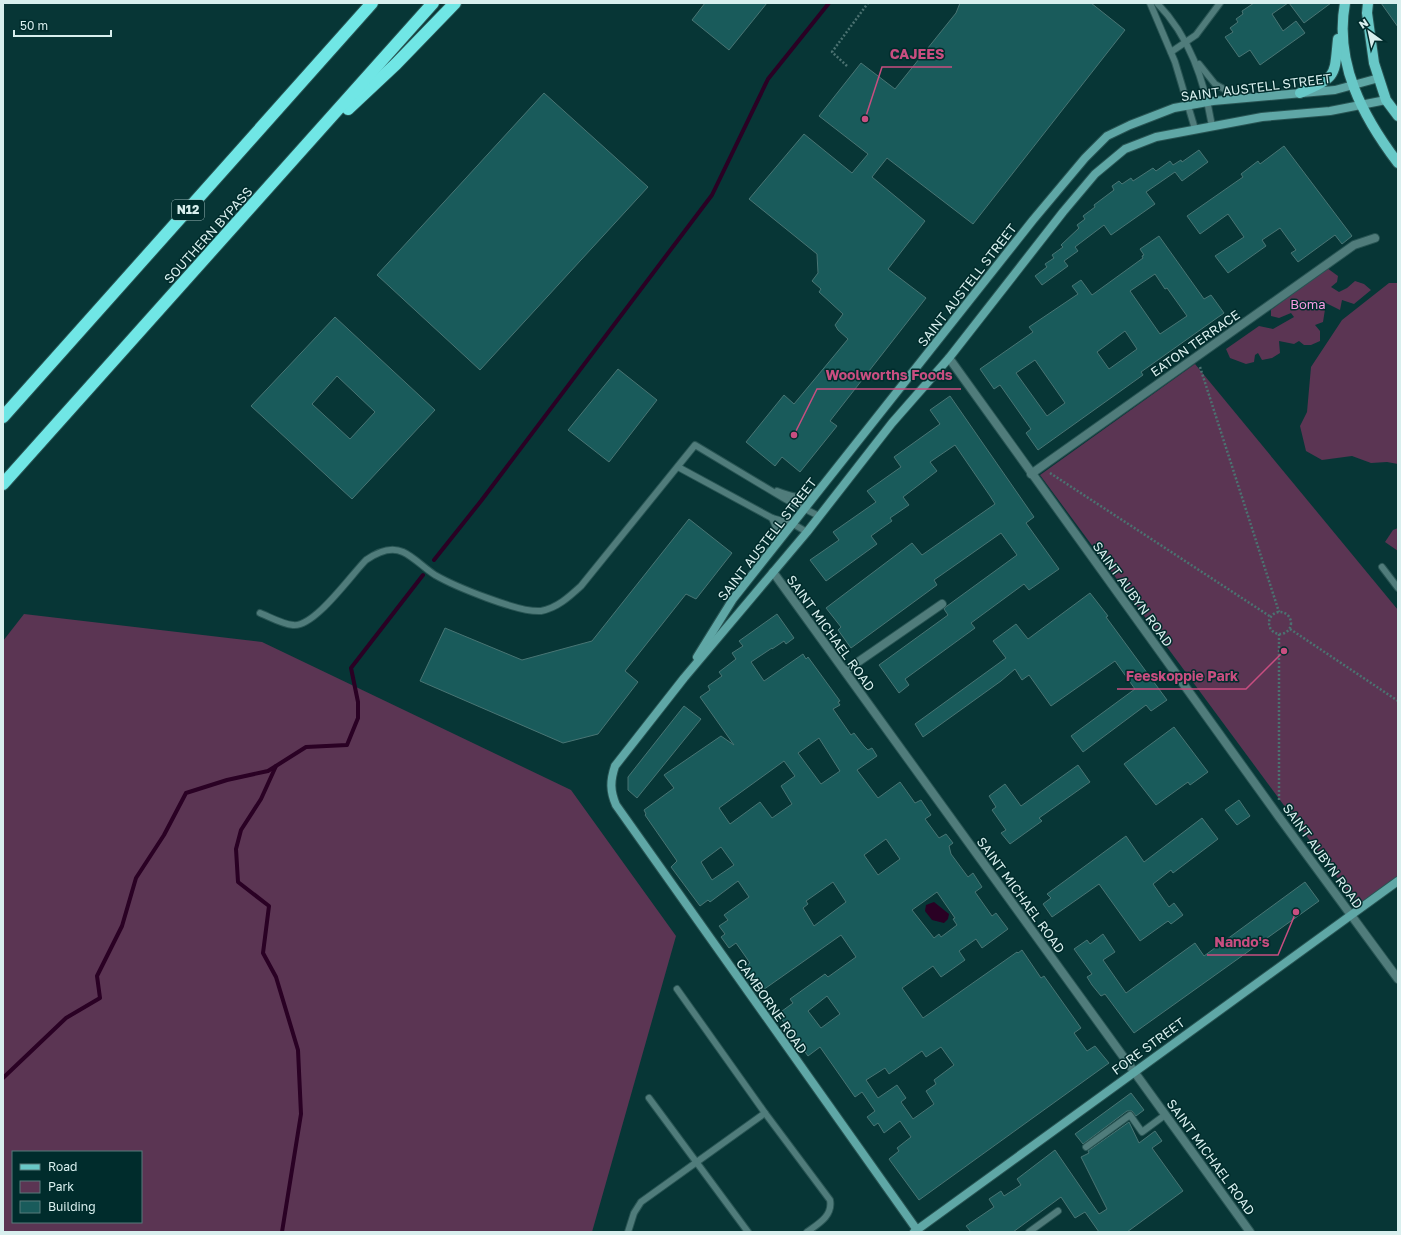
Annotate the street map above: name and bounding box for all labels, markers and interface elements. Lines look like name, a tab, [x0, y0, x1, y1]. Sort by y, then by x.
scale bar	[14, 12, 111, 38]
north arrow	[1349, 12, 1389, 52]
text: N	[1356, 15, 1370, 31]
text: 50 m	[20, 18, 48, 33]
callout: CAJEES	[882, 41, 952, 67]
text: CAJEES	[890, 45, 944, 62]
street label: SAINT AUSTELL STREET	[1180, 70, 1332, 104]
street label: SOUTHERN BYPASS	[160, 183, 256, 287]
road number: N12	[172, 200, 204, 220]
street label: SAINT AUSTELL STREET	[914, 220, 1020, 350]
park label: Boma	[1290, 296, 1326, 312]
street label: EATON TERRACE	[1147, 306, 1243, 380]
callout: Woolworths Foods	[817, 363, 961, 389]
text: Woolworths Foods	[825, 366, 953, 383]
street label: SAINT AUSTELL STREET	[714, 474, 820, 604]
street label: SAINT AUBYN ROAD	[1090, 538, 1176, 650]
street label: SAINT MICHAEL ROAD	[784, 572, 878, 694]
callout: Feeskoppie Park	[1117, 663, 1246, 689]
text: Feeskoppie Park	[1126, 667, 1238, 684]
street label: SAINT AUBYN ROAD	[1280, 800, 1366, 912]
street label: SAINT MICHAEL ROAD	[974, 834, 1068, 956]
callout: Nando's	[1207, 929, 1278, 955]
text: Nando's	[1214, 933, 1270, 950]
street label: CAMBORNE ROAD	[733, 955, 811, 1057]
street label: FORE STREET	[1108, 1014, 1188, 1078]
street label: SAINT MICHAEL ROAD	[1164, 1096, 1258, 1218]
legend	[12, 1151, 142, 1223]
text: Road	[48, 1159, 77, 1174]
text: Park	[48, 1179, 74, 1194]
text: Building	[48, 1199, 96, 1214]

